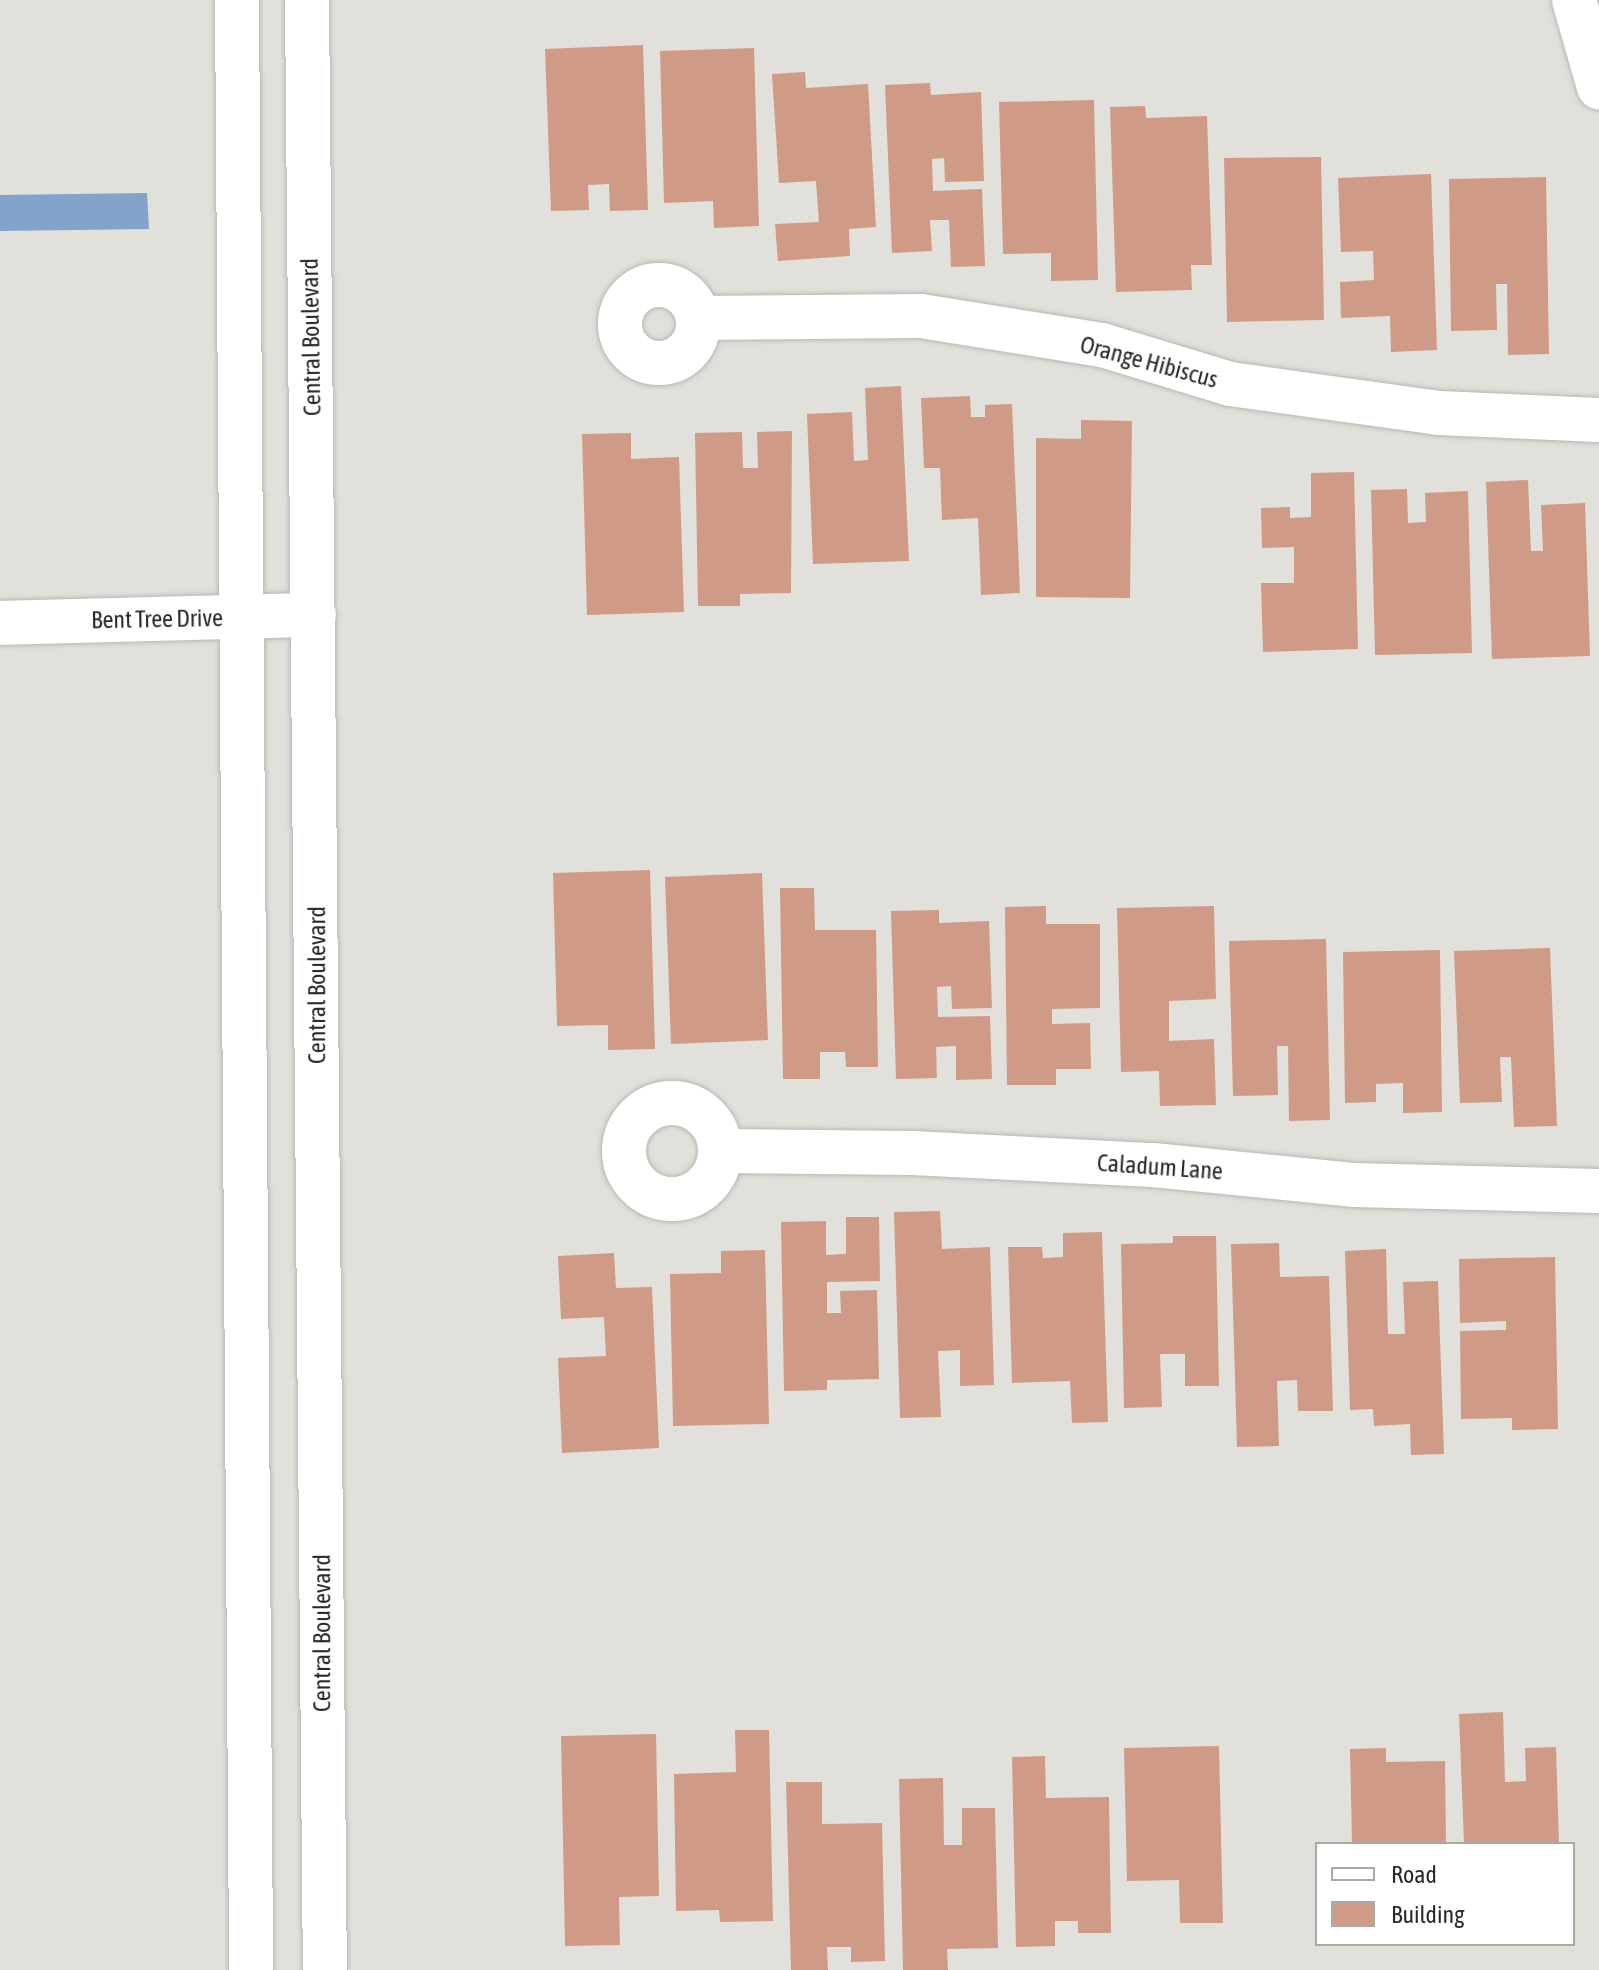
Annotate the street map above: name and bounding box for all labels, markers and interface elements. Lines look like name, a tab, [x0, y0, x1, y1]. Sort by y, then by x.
street label: Central Boulevard	[295, 258, 327, 416]
street label: Orange Hibiscus	[1077, 330, 1221, 394]
street label: Bent Tree Drive	[91, 603, 223, 635]
street label: Central Boulevard	[303, 906, 331, 1064]
street label: Caladum Lane	[1096, 1148, 1224, 1186]
street label: Central Boulevard	[308, 1554, 336, 1712]
legend	[1315, 1842, 1575, 1946]
text: Road	[1391, 1861, 1437, 1888]
text: Building	[1391, 1901, 1464, 1928]

